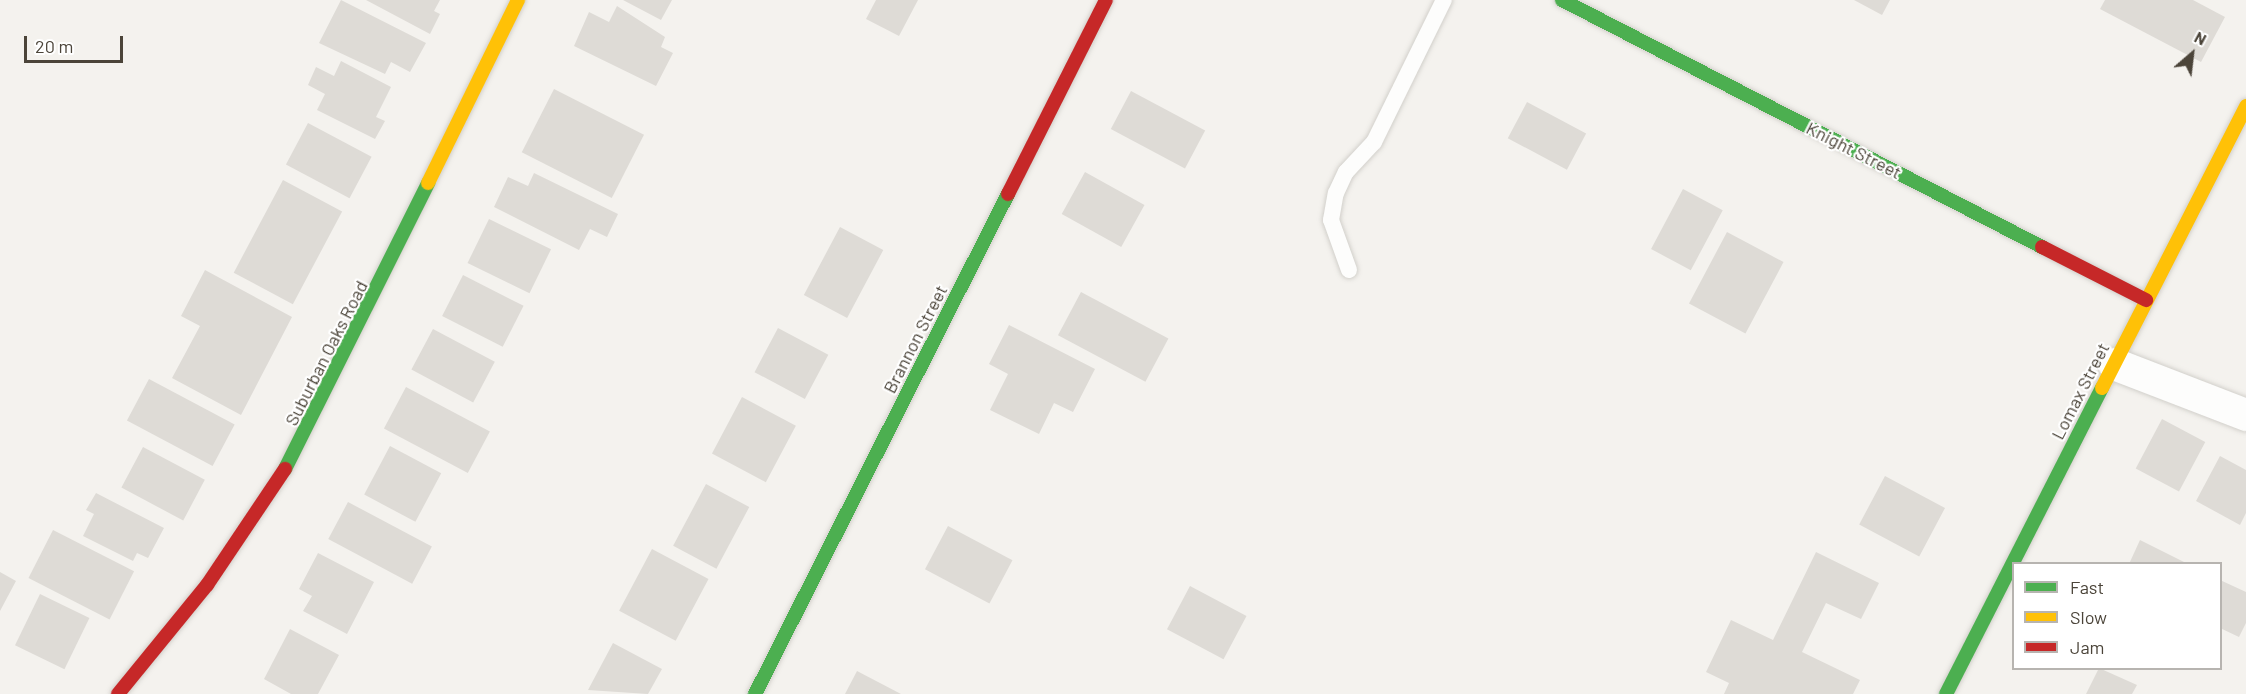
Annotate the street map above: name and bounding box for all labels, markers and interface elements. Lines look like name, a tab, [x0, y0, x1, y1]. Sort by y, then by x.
scale bar	[27, 24, 126, 62]
north arrow	[2162, 24, 2222, 84]
text: N	[2192, 27, 2210, 49]
text: 20 m	[35, 35, 73, 57]
street label: Knight Street	[1803, 117, 1905, 183]
street label: Suburban Oaks Road	[280, 277, 372, 429]
street label: Brannon Street	[878, 281, 952, 397]
street label: Lomax Street	[2046, 339, 2114, 443]
legend	[2012, 562, 2222, 670]
text: Fast	[2070, 576, 2104, 598]
text: Slow	[2070, 606, 2107, 628]
text: Jam	[2070, 636, 2104, 658]

